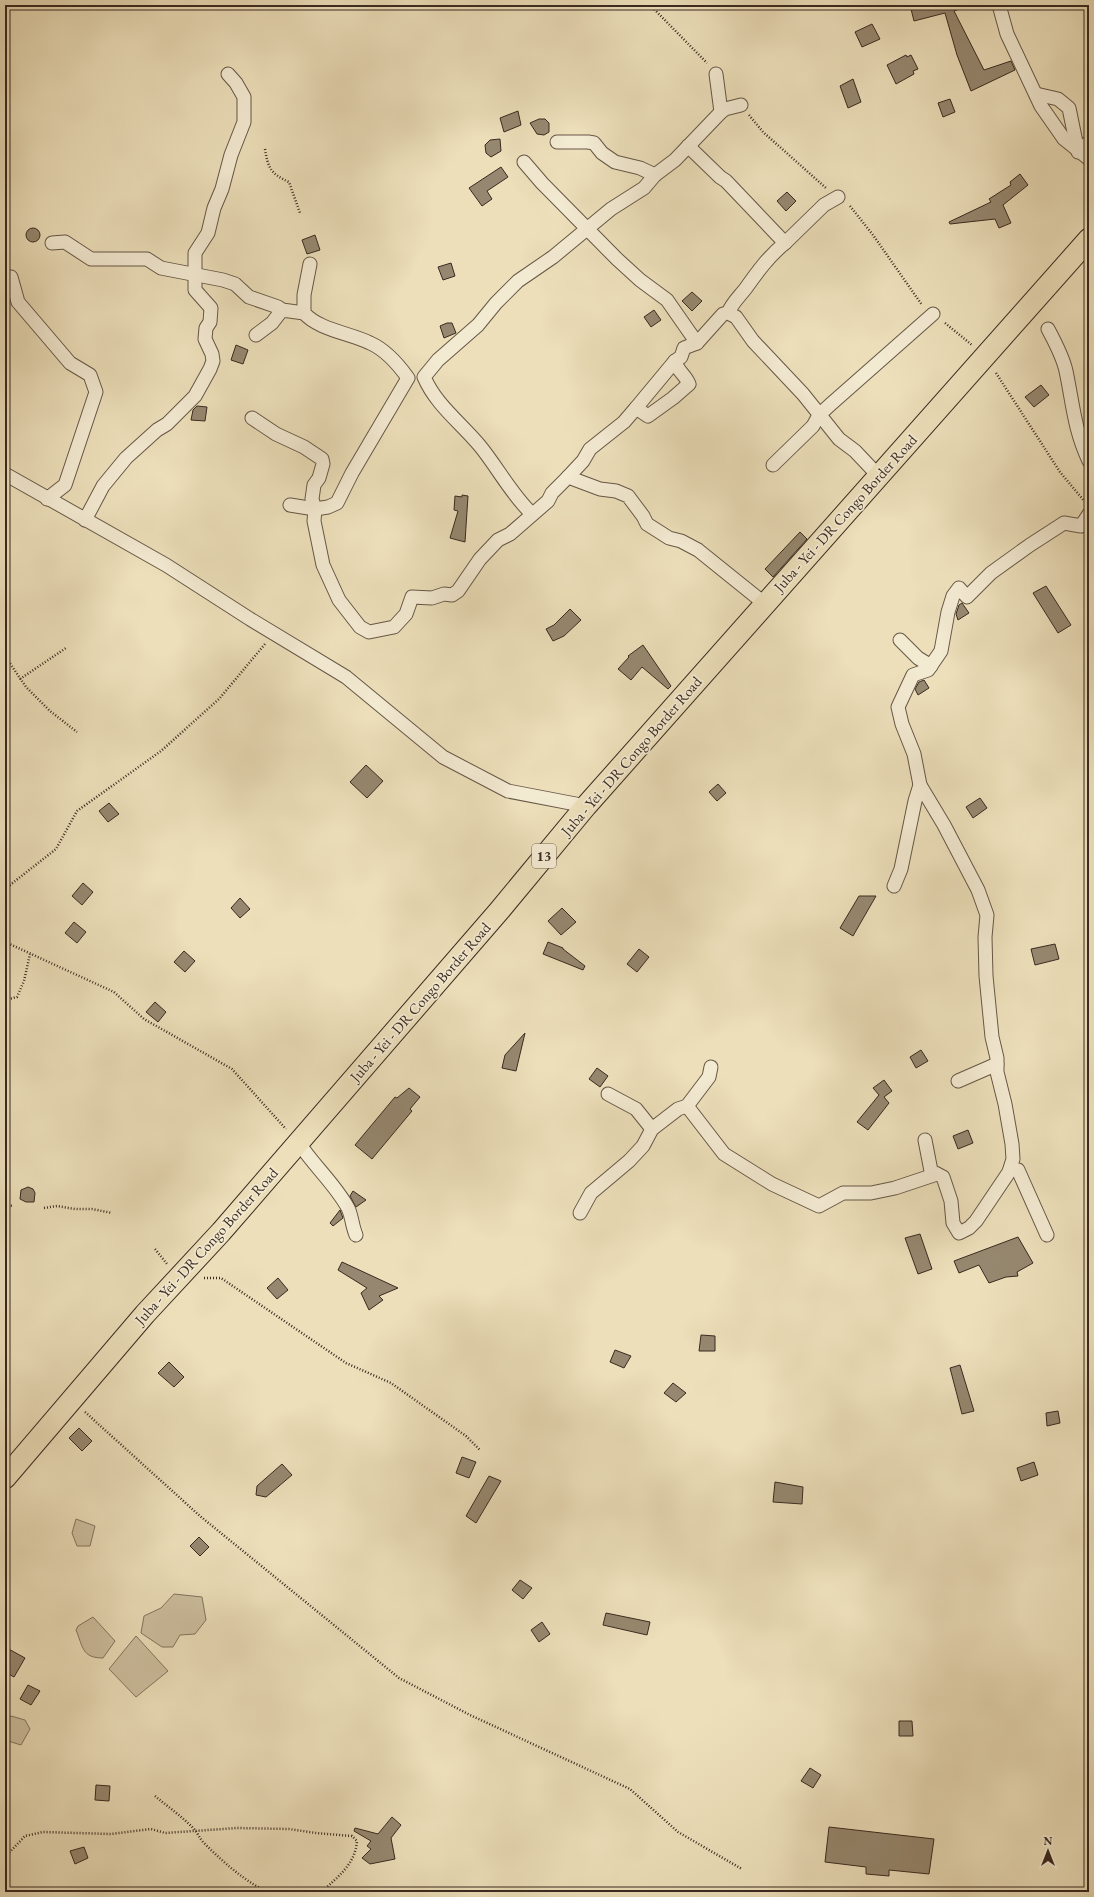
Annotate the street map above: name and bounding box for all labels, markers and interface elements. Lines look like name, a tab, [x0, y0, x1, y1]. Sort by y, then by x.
street label: Juba - Yei - DR Congo Border Road	[768, 430, 921, 597]
street label: Juba - Yei - DR Congo Border Road	[555, 672, 706, 841]
road number: 13	[532, 844, 556, 868]
street label: Juba - Yei - DR Congo Border Road	[344, 918, 495, 1087]
street label: Juba - Yei - DR Congo Border Road	[129, 1163, 282, 1330]
north arrow	[1028, 1831, 1068, 1871]
text: N	[1044, 1834, 1053, 1848]

